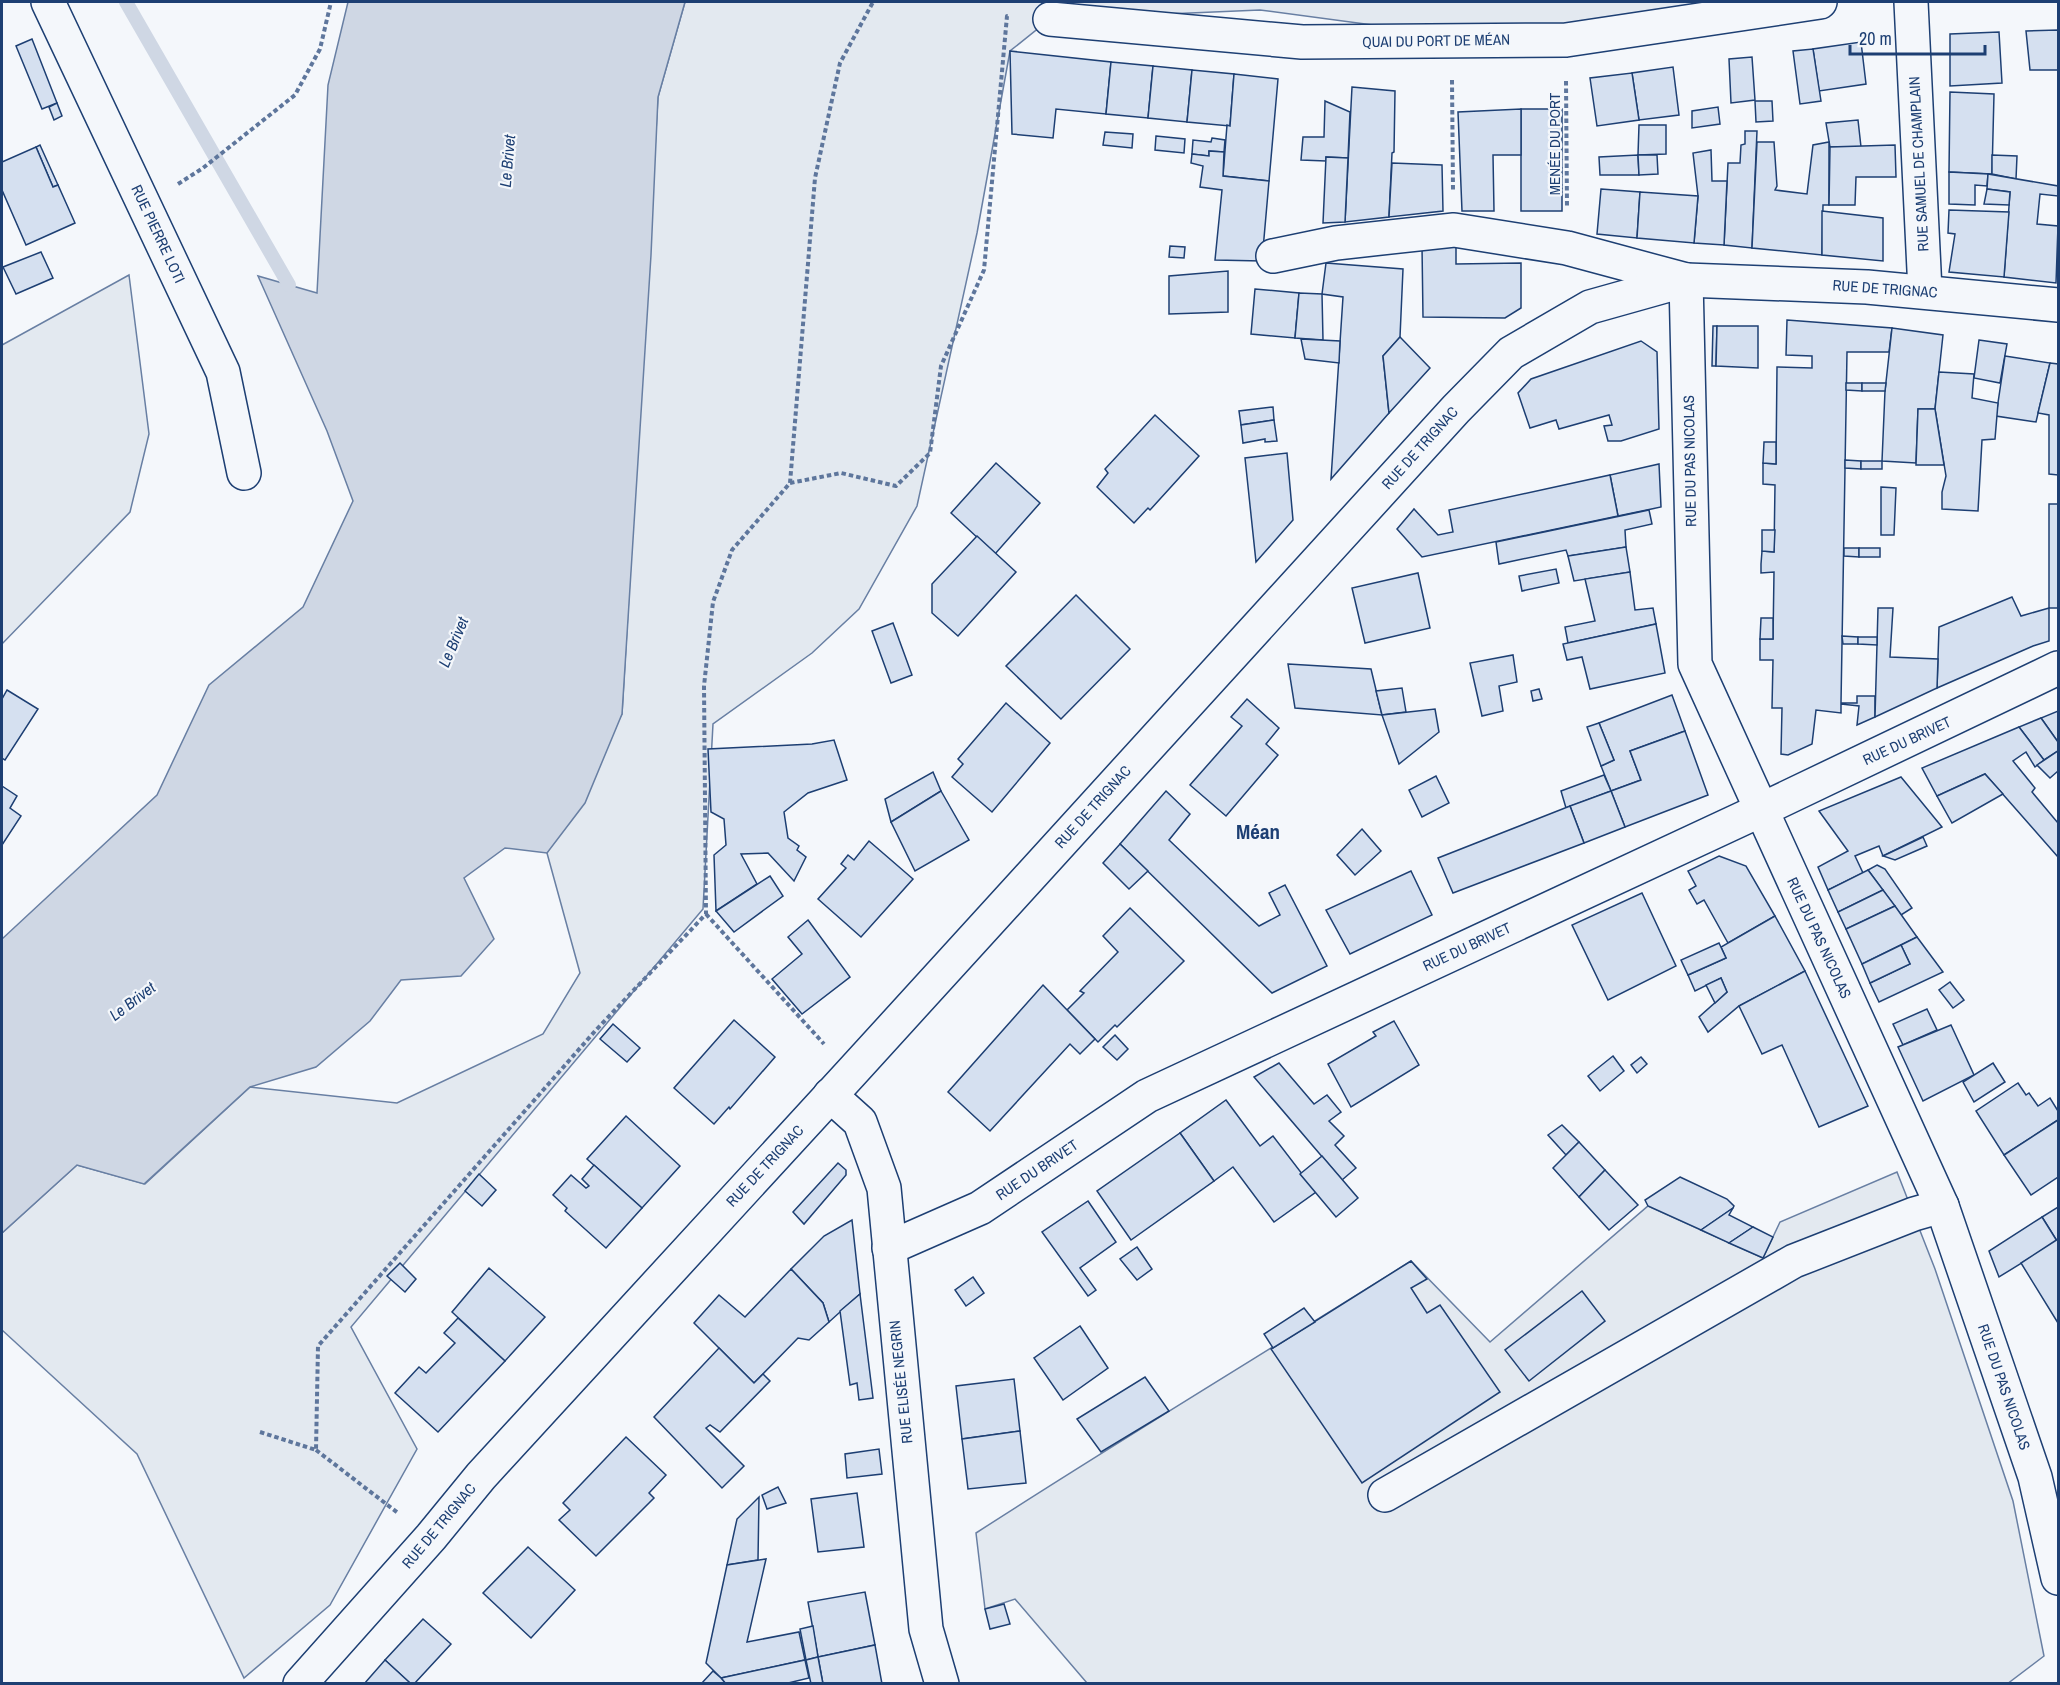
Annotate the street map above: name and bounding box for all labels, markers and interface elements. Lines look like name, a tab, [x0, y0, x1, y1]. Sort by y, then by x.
scale bar	[1850, 18, 1985, 56]
text: 20 m	[1859, 26, 1892, 51]
street label: QUAI DU PORT DE MÉAN	[1362, 29, 1510, 52]
street label: RUE SAMUEL DE CHAMPLAIN	[1903, 76, 1934, 252]
street label: MENÉE DU PORT	[1544, 92, 1565, 195]
water label: Le Brivet	[494, 134, 520, 188]
street label: RUE PIERRE LOTI	[127, 181, 190, 286]
street label: RUE DE TRIGNAC	[1832, 274, 1938, 303]
street label: RUE DU PAS NICOLAS	[1678, 395, 1701, 527]
street label: RUE DE TRIGNAC	[1377, 402, 1463, 494]
water label: Le Brivet	[433, 613, 474, 670]
street label: RUE DU BRIVET	[1859, 711, 1955, 770]
street label: RUE DE TRIGNAC	[1050, 761, 1136, 853]
district label: Méan	[1236, 817, 1280, 846]
street label: RUE DU PAS NICOLAS	[1782, 874, 1857, 1002]
street label: RUE DU BRIVET	[1419, 917, 1515, 976]
water label: Le Brivet	[104, 976, 160, 1026]
street label: RUE DE TRIGNAC	[721, 1120, 808, 1211]
street label: RUE DU BRIVET	[991, 1134, 1082, 1205]
street label: RUE ELISÉE NEGRIN	[884, 1319, 917, 1445]
street label: RUE DU PAS NICOLAS	[1973, 1321, 2036, 1453]
street label: RUE DE TRIGNAC	[397, 1479, 480, 1573]

